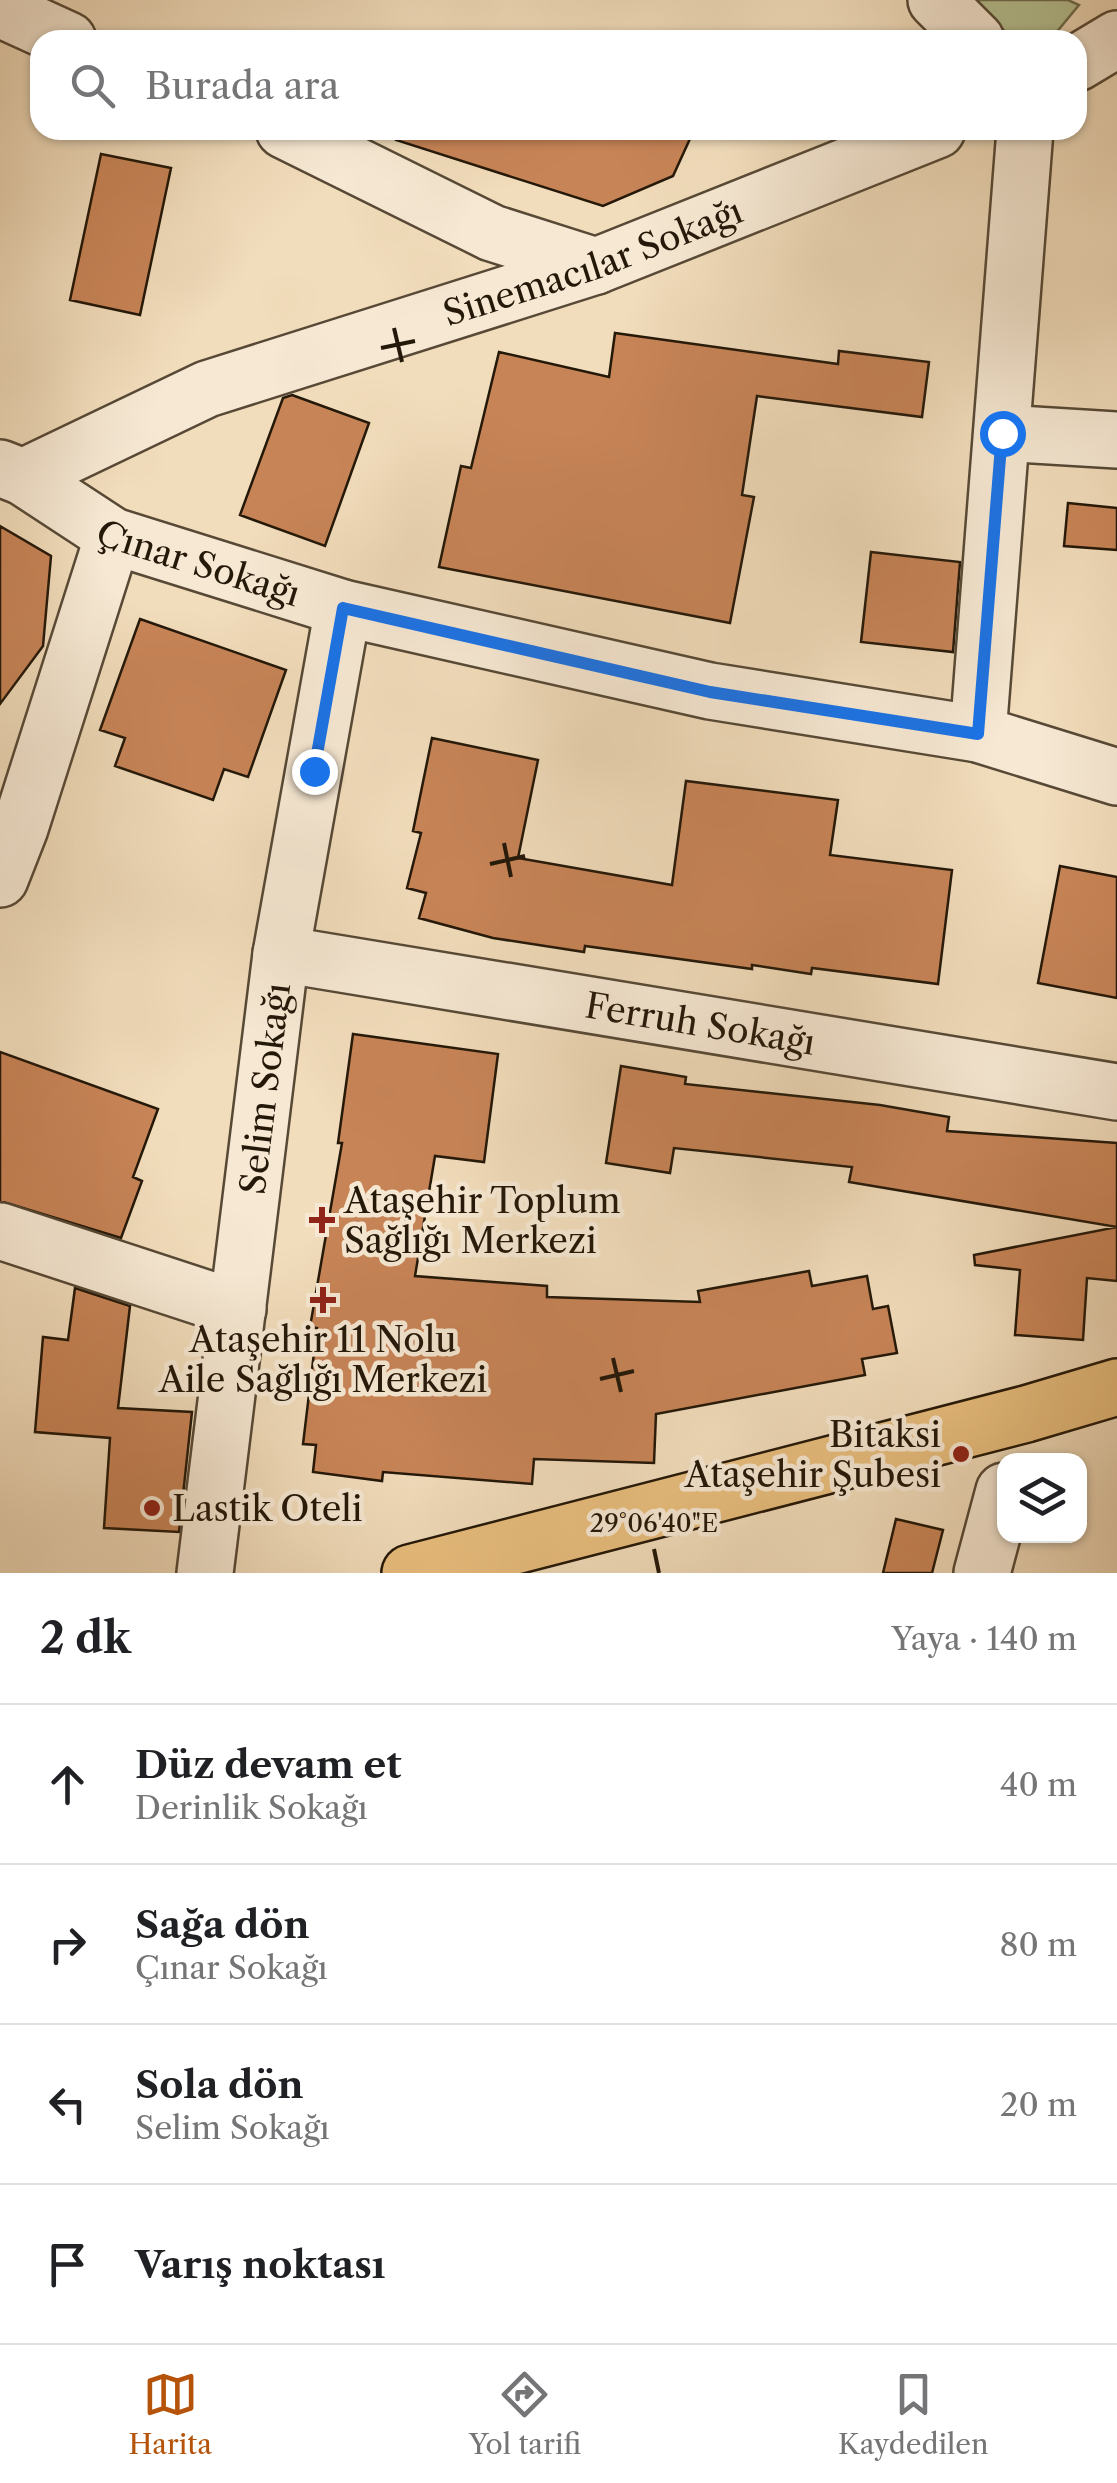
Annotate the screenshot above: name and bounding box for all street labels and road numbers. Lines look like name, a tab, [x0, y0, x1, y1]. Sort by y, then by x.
street label: Sinemacılar Sokağı	[438, 188, 748, 335]
street label: Çınar Sokağı	[88, 509, 306, 615]
street label: Selim Sokağı	[230, 980, 299, 1197]
street label: Ferruh Sokağı	[582, 983, 818, 1063]

